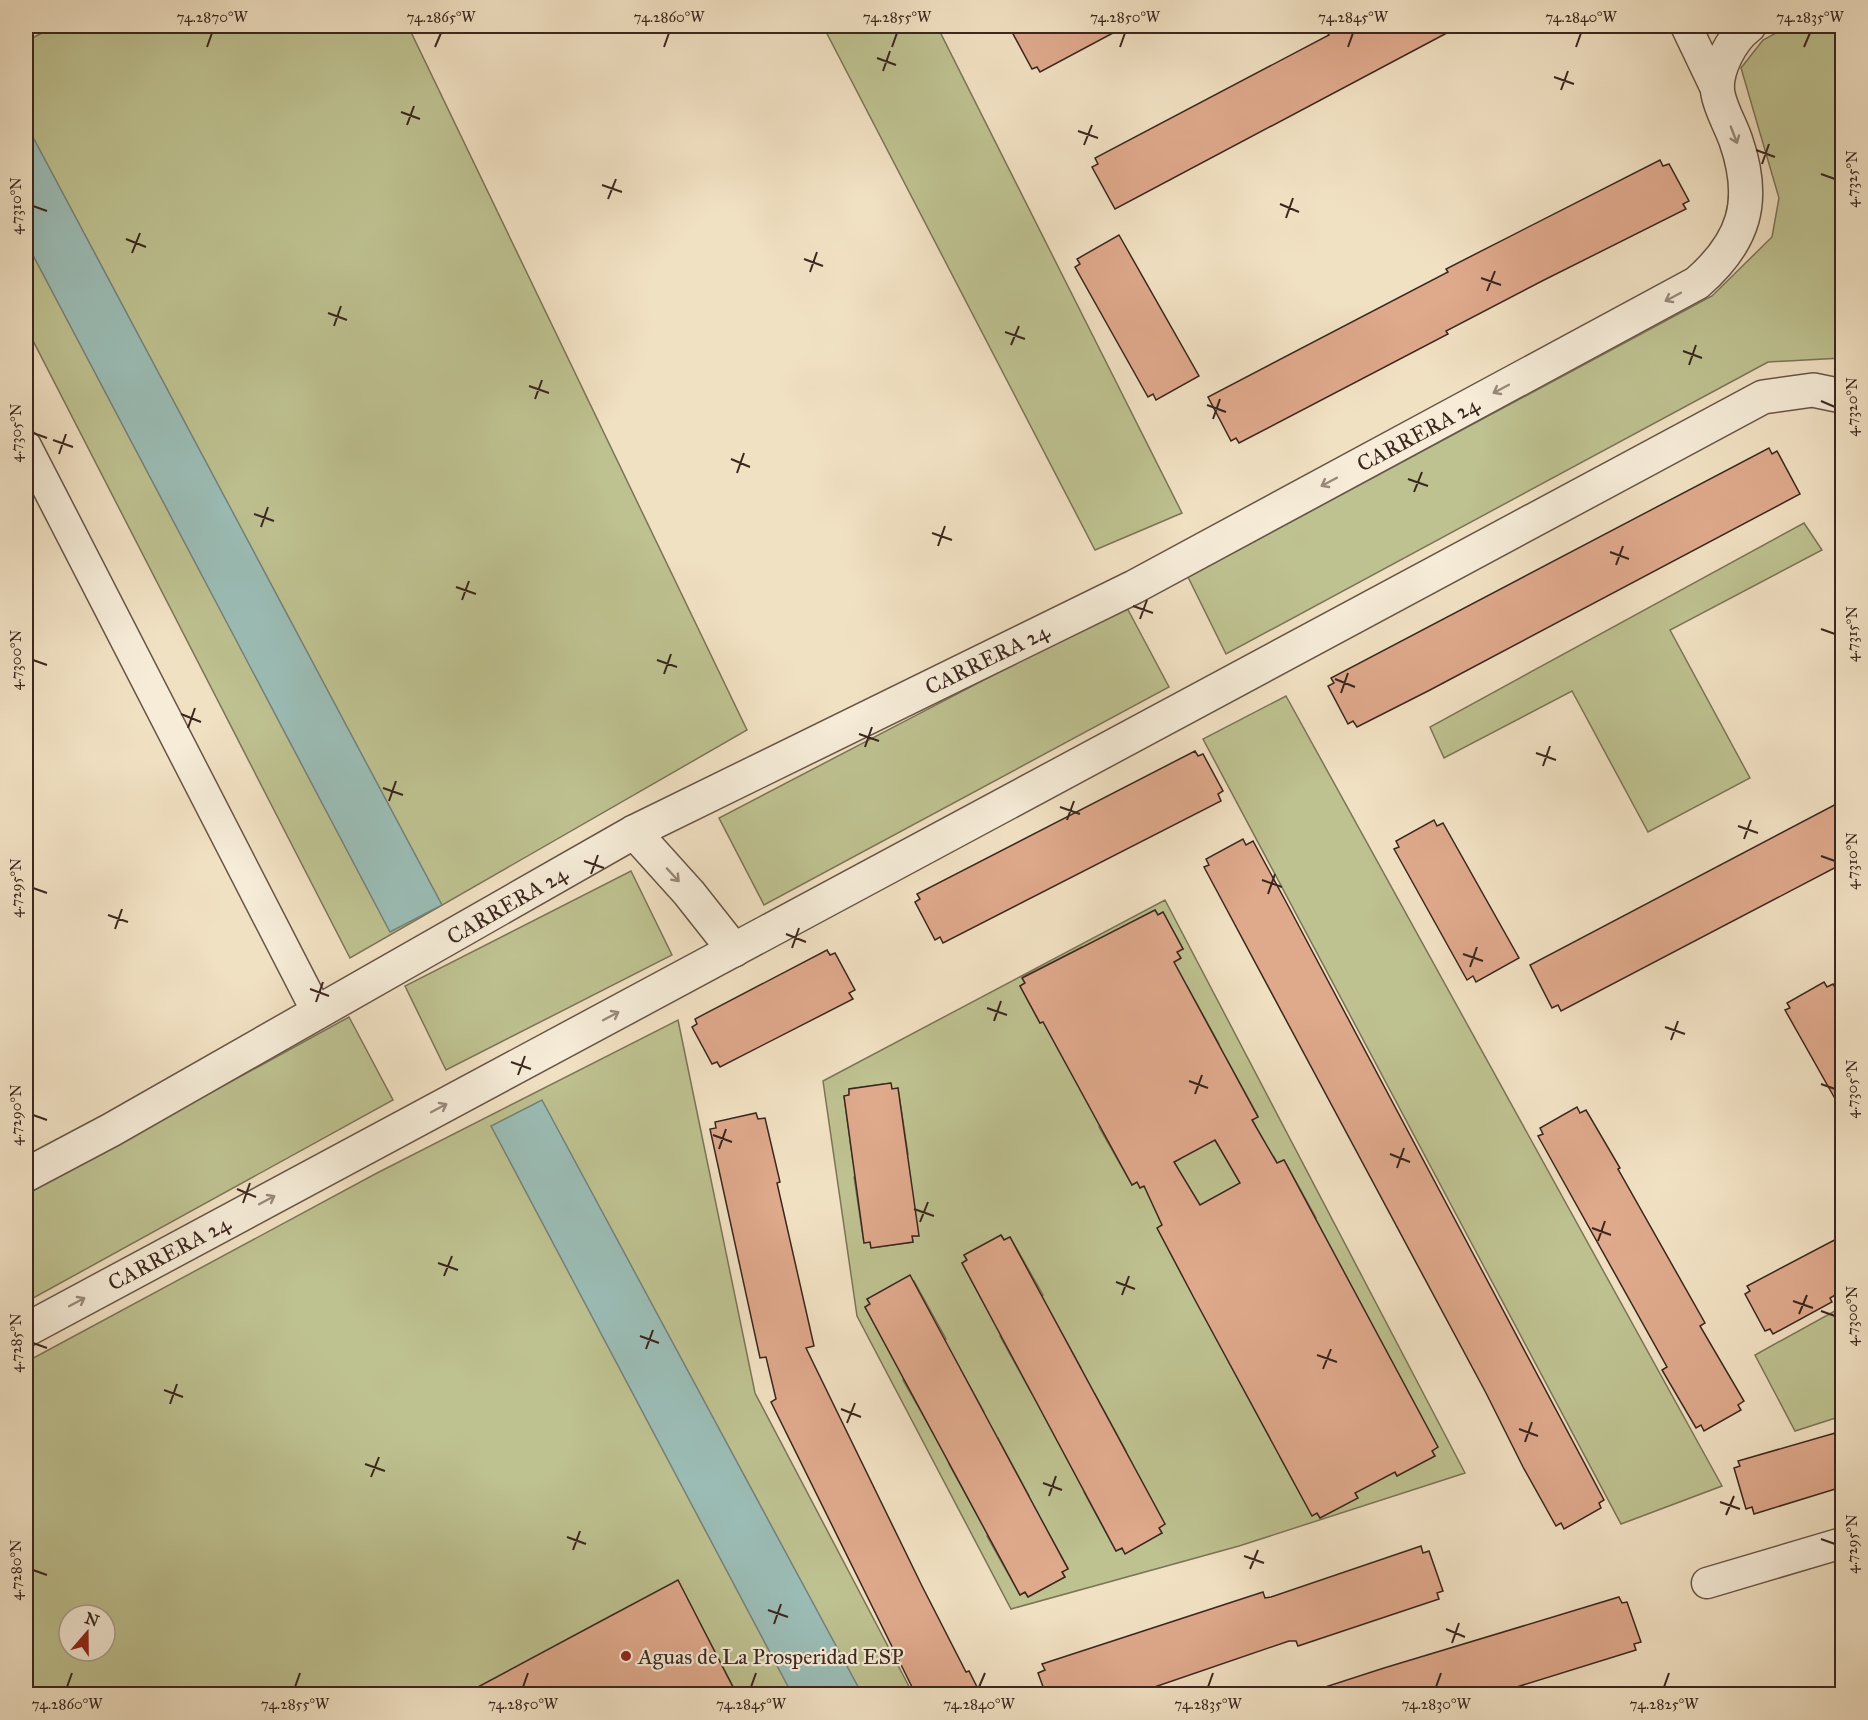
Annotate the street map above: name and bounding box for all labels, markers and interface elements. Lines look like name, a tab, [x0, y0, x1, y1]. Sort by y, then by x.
text: 74.2870°W	[176, 8, 248, 26]
text: 74.2865°W	[406, 8, 476, 26]
text: 74.2860°W	[634, 8, 705, 26]
text: 74.2855°W	[863, 8, 932, 26]
text: 74.2850°W	[1090, 8, 1161, 26]
text: 74.2845°W	[1318, 8, 1389, 26]
text: 74.2840°W	[1545, 8, 1618, 26]
text: 74.2835°W	[1776, 8, 1844, 26]
one-way arrow	[1729, 125, 1740, 144]
text: 4.7325°N	[1843, 150, 1861, 208]
text: 4.7310°N	[7, 177, 25, 235]
one-way arrow	[1664, 292, 1682, 303]
text: 4.7320°N	[1843, 377, 1861, 437]
one-way arrow	[1493, 383, 1510, 395]
street label: CARRERA 24	[1352, 390, 1484, 478]
text: 4.7305°N	[7, 403, 25, 462]
one-way arrow	[1321, 477, 1339, 488]
text: 4.7315°N	[1843, 606, 1861, 662]
street label: CARRERA 24	[921, 617, 1054, 701]
text: 4.7300°N	[7, 629, 25, 690]
text: 4.7310°N	[1843, 832, 1861, 890]
text: 4.7295°N	[7, 858, 25, 918]
street label: CARRERA 24	[442, 859, 573, 950]
one-way arrow	[666, 868, 680, 883]
one-way arrow	[602, 1010, 619, 1022]
text: 4.7305°N	[1843, 1059, 1861, 1118]
text: 4.7290°N	[7, 1084, 25, 1146]
one-way arrow	[430, 1102, 447, 1114]
one-way arrow	[258, 1194, 276, 1205]
street label: CARRERA 24	[103, 1209, 235, 1297]
text: 4.7300°N	[1843, 1285, 1861, 1346]
one-way arrow	[68, 1296, 85, 1308]
text: 4.7285°N	[7, 1313, 25, 1373]
text: 4.7295°N	[1843, 1514, 1861, 1574]
text: 4.7280°N	[7, 1539, 25, 1601]
north arrow	[57, 1603, 117, 1663]
text: N	[82, 1608, 102, 1631]
place label: Aguas de La Prosperidad ESP	[637, 1643, 904, 1670]
marker: Aguas de La Prosperidad ESP	[619, 1649, 633, 1663]
text: 74.2860°W	[32, 1695, 103, 1713]
text: 74.2855°W	[261, 1695, 330, 1713]
text: 74.2850°W	[488, 1695, 559, 1713]
text: 74.2845°W	[716, 1695, 787, 1713]
text: 74.2840°W	[943, 1695, 1016, 1713]
text: 74.2835°W	[1174, 1695, 1242, 1713]
text: 74.2830°W	[1401, 1695, 1471, 1713]
text: 74.2825°W	[1630, 1695, 1699, 1713]

